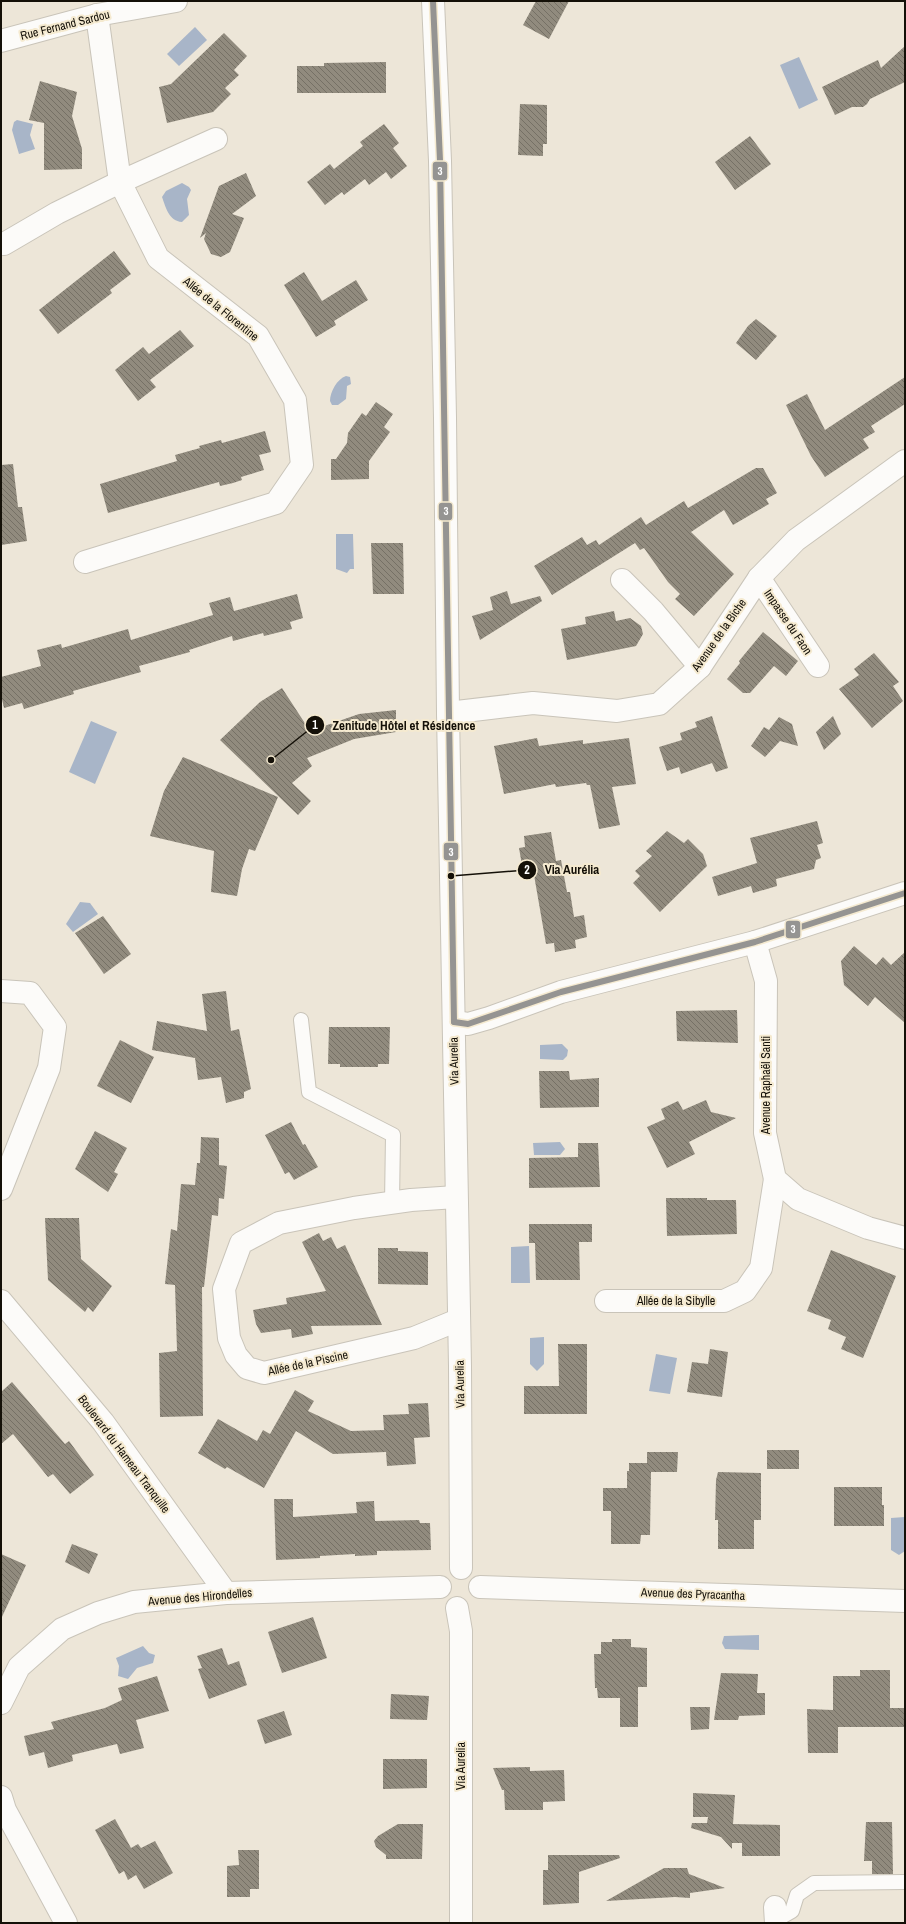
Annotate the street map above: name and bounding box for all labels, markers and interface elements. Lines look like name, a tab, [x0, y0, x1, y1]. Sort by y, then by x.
street label: Rue Fernand Sardou	[19, 6, 111, 44]
line badge: 3	[432, 161, 448, 181]
text: 3	[437, 164, 443, 178]
street label: Allée de la Florentine	[179, 273, 262, 344]
line badge: 3	[438, 502, 453, 521]
text: 3	[443, 504, 449, 518]
street label: Impasse du Faon	[760, 586, 816, 658]
street label: Avenue de la Biche	[687, 596, 750, 675]
callout: Zenitude Hôtel et Résidence	[305, 713, 483, 738]
text: 1	[312, 717, 318, 733]
text: Zenitude Hôtel et Résidence	[333, 717, 475, 734]
line badge: 3	[443, 842, 459, 861]
text: 3	[448, 845, 454, 859]
callout: Via Aurélia	[517, 857, 608, 882]
text: Via Aurélia	[545, 861, 599, 878]
text: 2	[524, 862, 530, 878]
line badge: 3	[785, 920, 801, 939]
text: 3	[790, 922, 796, 936]
street label: Via Aurelia	[446, 1036, 462, 1085]
street label: Avenue Raphaël Santi	[758, 1036, 774, 1135]
street label: Allée de la Sibylle	[636, 1293, 715, 1309]
street label: Allée de la Piscine	[265, 1347, 350, 1380]
street label: Via Aurelia	[452, 1359, 468, 1408]
street label: Boulevard du Hameau Tranquille	[74, 1392, 174, 1516]
street label: Avenue des Hirondelles	[146, 1584, 253, 1610]
street label: Avenue des Pyracantha	[640, 1584, 746, 1604]
street label: Via Aurelia	[453, 1741, 469, 1790]

